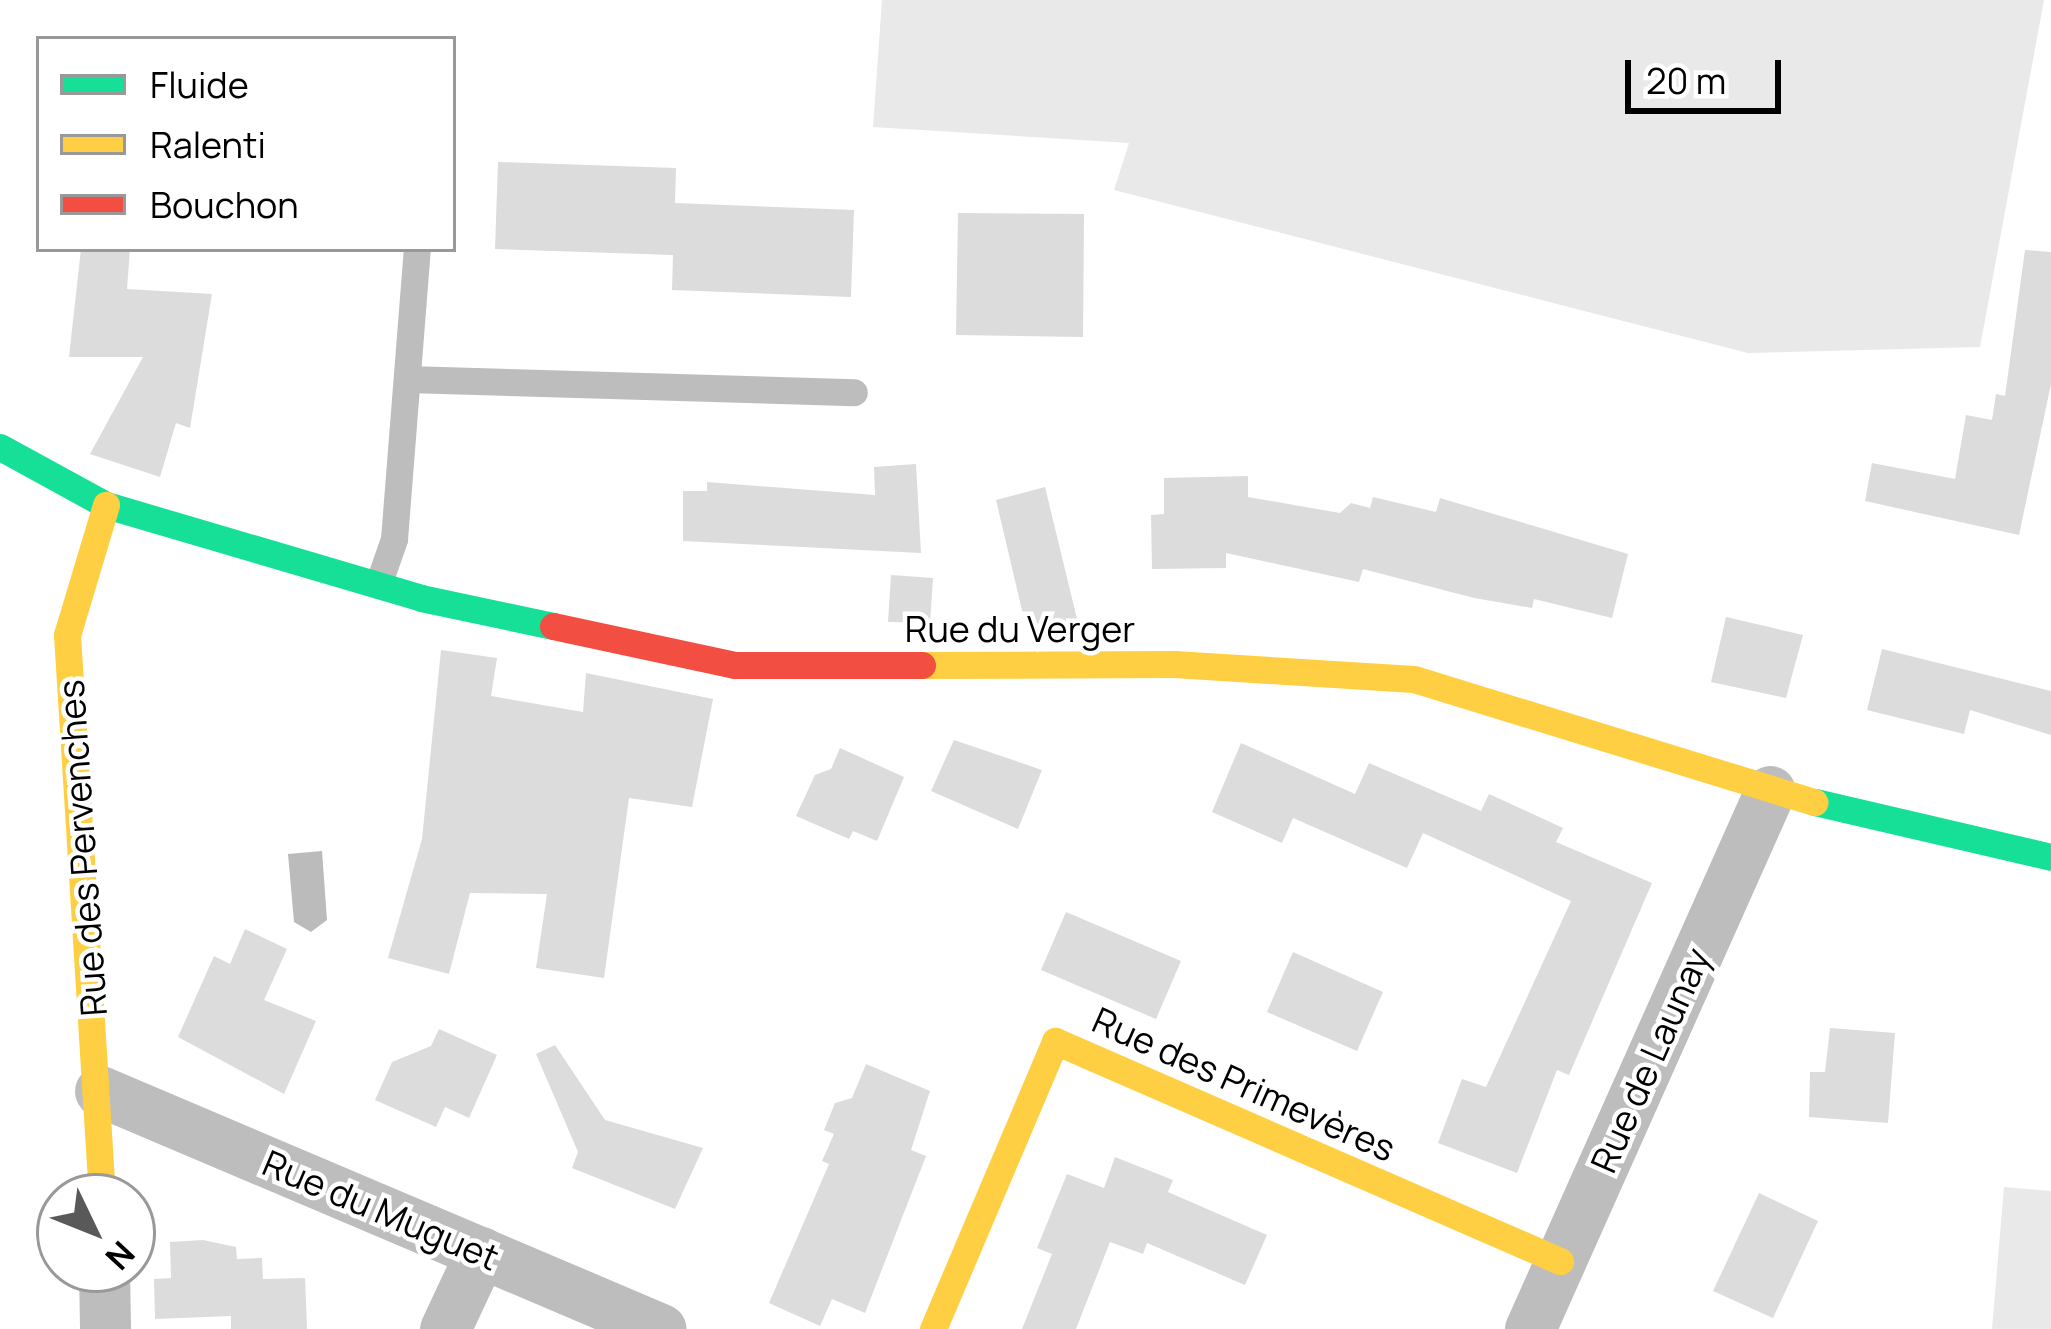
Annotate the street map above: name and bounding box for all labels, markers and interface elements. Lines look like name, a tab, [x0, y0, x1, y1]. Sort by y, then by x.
legend	[36, 36, 456, 252]
scale bar	[1631, 36, 1787, 110]
text: 20 m	[1646, 56, 1726, 105]
text: Fluide	[150, 60, 249, 109]
text: Ralenti	[150, 120, 266, 169]
text: Bouchon	[150, 180, 299, 229]
street label: Rue du Verger	[905, 607, 1135, 651]
street label: Rue des Pervenches	[49, 678, 115, 1018]
street label: Rue de Launay	[1581, 941, 1719, 1179]
street label: Rue des Primevères	[1086, 998, 1402, 1170]
street label: Rue du Muguet	[257, 1141, 505, 1279]
north arrow	[36, 1173, 156, 1293]
text: N	[96, 1232, 145, 1280]

